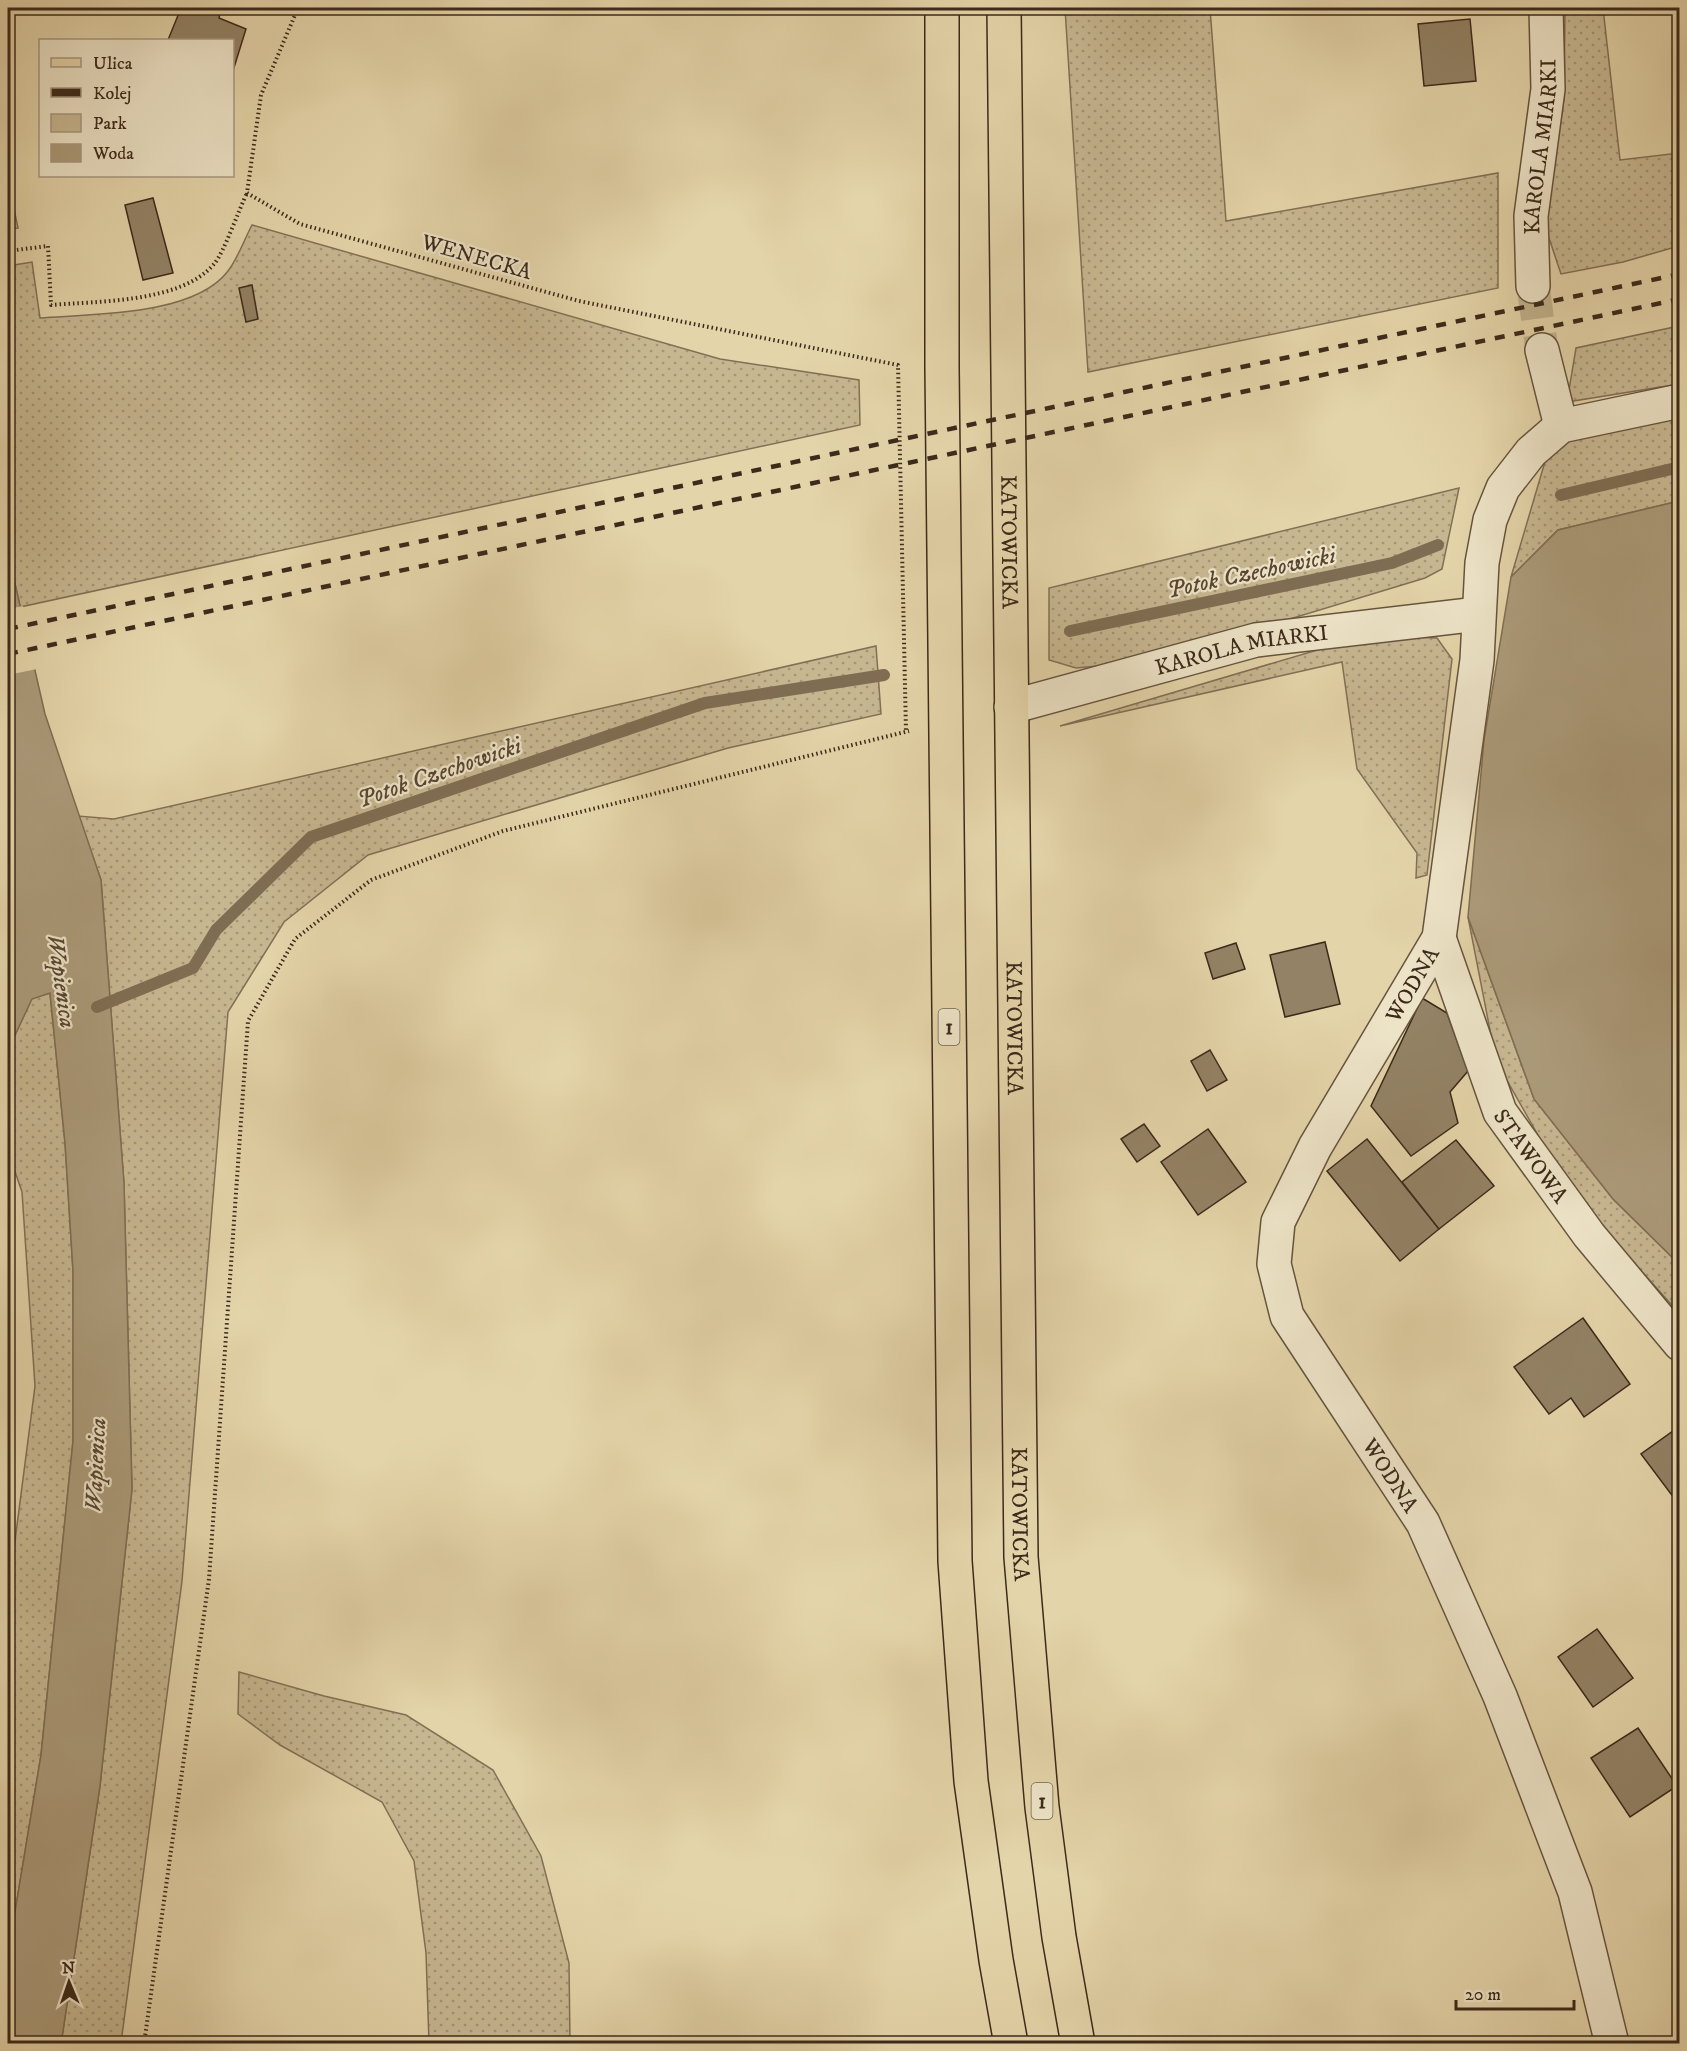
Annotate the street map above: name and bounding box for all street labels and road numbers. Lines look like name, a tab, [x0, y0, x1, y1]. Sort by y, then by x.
street label: KAROLA MIARKI	[1519, 58, 1564, 235]
street label: WENECKA	[417, 229, 536, 286]
street label: KATOWICKA	[994, 475, 1023, 610]
street label: KAROLA MIARKI	[1152, 620, 1330, 682]
street label: WODNA	[1380, 942, 1446, 1028]
street label: KATOWICKA	[999, 961, 1028, 1096]
road number: 1	[938, 1009, 960, 1045]
street label: STAWOWA	[1487, 1104, 1574, 1209]
street label: WODNA	[1355, 1433, 1424, 1519]
street label: KATOWICKA	[1005, 1447, 1035, 1583]
road number: 1	[1032, 1783, 1052, 1819]

